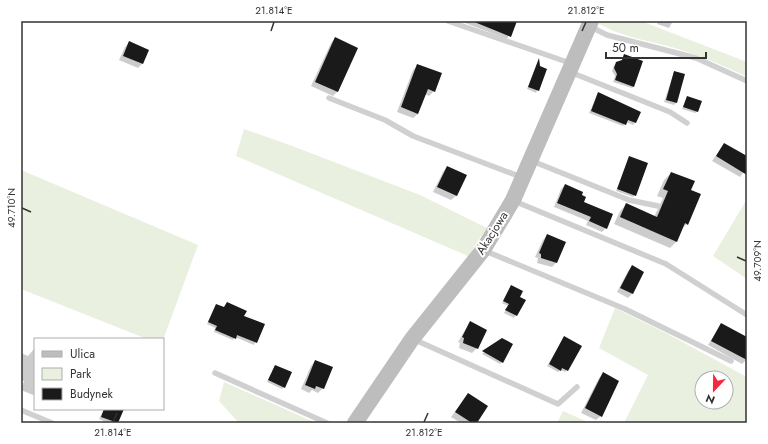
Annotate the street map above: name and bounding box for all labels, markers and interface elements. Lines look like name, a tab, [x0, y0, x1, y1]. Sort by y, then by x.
text: 21.814°E	[255, 3, 293, 18]
text: 21.812°E	[567, 3, 605, 18]
scale bar	[606, 34, 706, 60]
text: 50 m	[612, 39, 639, 57]
text: 49.710°N	[4, 188, 19, 228]
street label: Akacjowa	[472, 208, 512, 258]
text: 49.709°N	[750, 240, 765, 282]
legend	[34, 338, 164, 410]
text: Ulica	[70, 345, 95, 363]
text: Park	[70, 365, 92, 383]
north arrow	[694, 370, 734, 410]
text: Budynek	[70, 385, 114, 403]
text: N	[703, 390, 717, 408]
text: 21.814°E	[94, 425, 132, 440]
text: 21.812°E	[405, 425, 443, 440]

